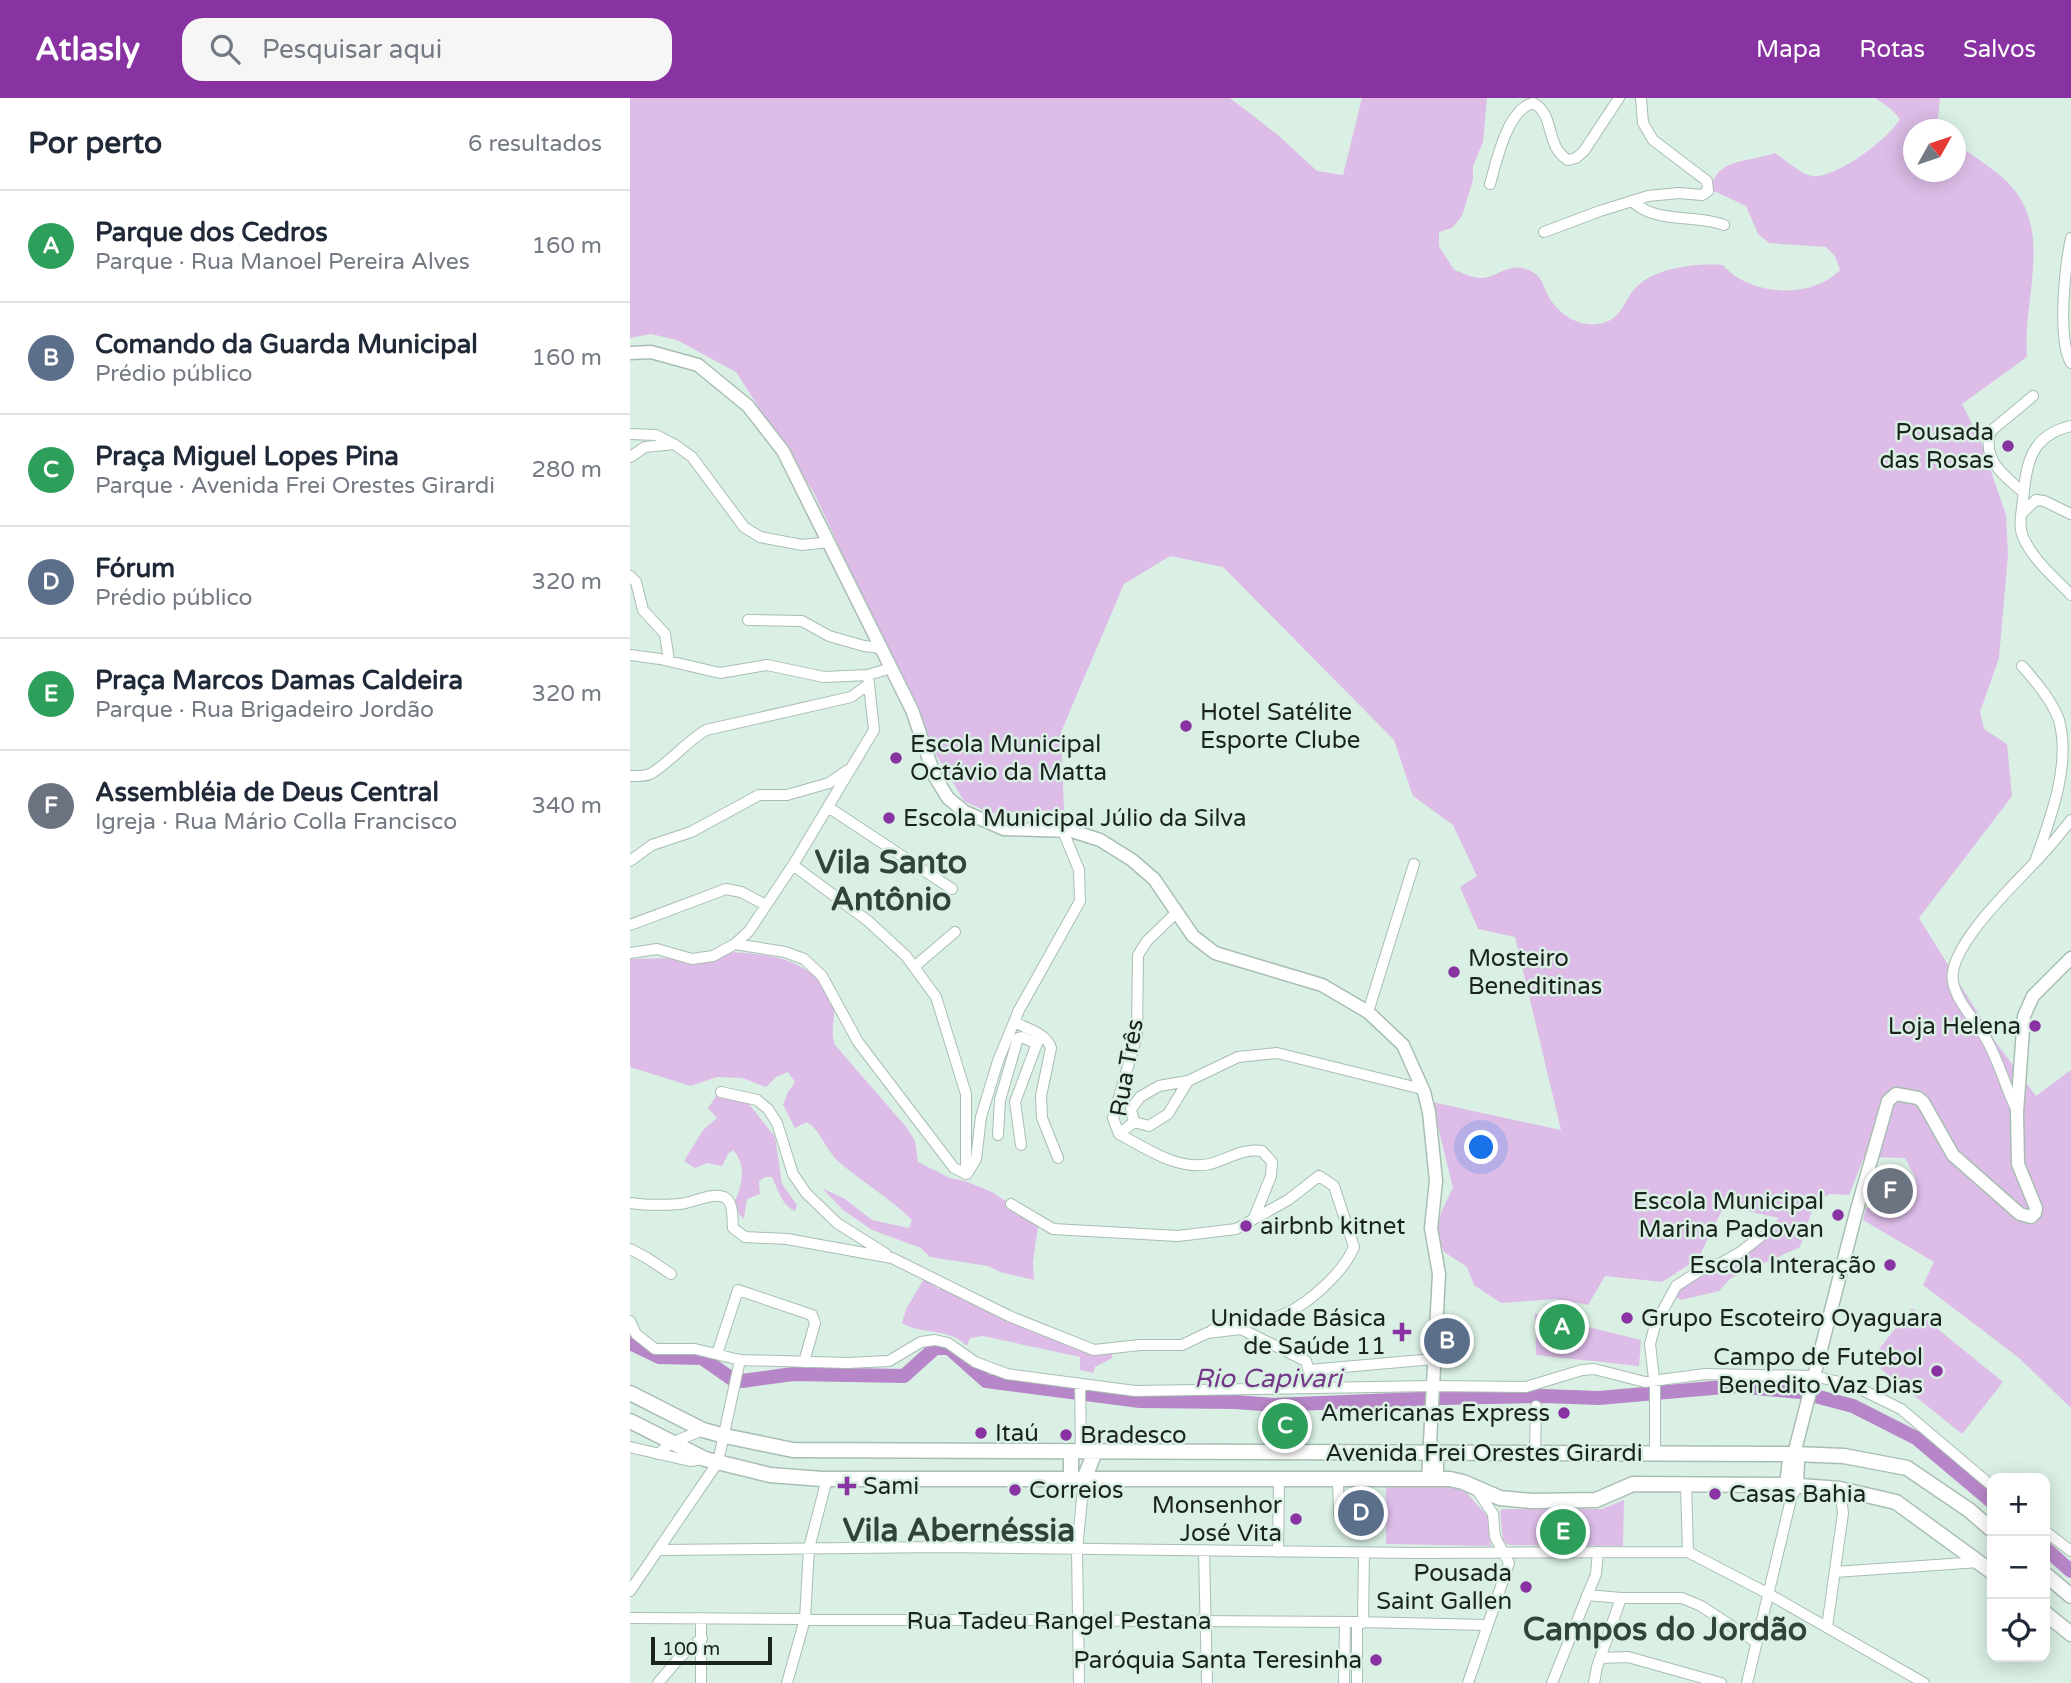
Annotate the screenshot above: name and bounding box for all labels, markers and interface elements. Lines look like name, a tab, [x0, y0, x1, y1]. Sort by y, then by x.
search box	[182, 18, 672, 81]
text: Atlasly	[35, 30, 140, 69]
icon: search	[206, 30, 244, 68]
text: Pesquisar aqui	[262, 34, 442, 65]
text: Mapa	[1756, 35, 1821, 64]
text: Rotas	[1859, 35, 1925, 64]
text: Salvos	[1963, 35, 2036, 64]
north arrow	[1903, 119, 1966, 182]
text: Por perto	[28, 125, 162, 162]
text: 6 resultados	[468, 130, 602, 158]
text: Parque dos Cedros	[95, 217, 328, 248]
text: A	[42, 232, 60, 260]
text: 160 m	[532, 232, 602, 260]
text: Parque · Rua Manoel Pereira Alves	[95, 248, 470, 276]
text: Comando da Guarda Municipal	[95, 329, 478, 360]
text: B	[43, 344, 59, 372]
text: 160 m	[532, 344, 602, 372]
text: Prédio público	[95, 360, 253, 388]
place label: Pousada das Rosas	[1879, 418, 1994, 475]
marker: Pousada das Rosas	[2000, 438, 2016, 454]
text: Praça Miguel Lopes Pina	[95, 441, 399, 472]
text: C	[43, 456, 59, 484]
text: 280 m	[532, 456, 602, 484]
text: Parque · Avenida Frei Orestes Girardi	[95, 472, 495, 500]
text: Fórum	[95, 553, 175, 584]
text: D	[42, 568, 60, 596]
text: 320 m	[532, 568, 602, 596]
text: Prédio público	[95, 584, 253, 612]
text: Praça Marcos Damas Caldeira	[95, 665, 463, 696]
text: E	[44, 680, 58, 708]
text: 320 m	[532, 680, 602, 708]
text: Parque · Rua Brigadeiro Jordão	[95, 696, 434, 724]
place label: Hotel Satélite Esporte Clube	[1200, 698, 1360, 755]
marker: Hotel Satélite Esporte Clube	[1178, 718, 1194, 734]
place label: Escola Municipal Octávio da Matta	[910, 730, 1107, 787]
marker: Escola Municipal Octávio da Matta	[888, 750, 904, 766]
text: Assembléia de Deus Central	[95, 777, 439, 808]
text: F	[44, 792, 58, 820]
text: 340 m	[532, 792, 602, 820]
place label: Escola Municipal Júlio da Silva	[903, 804, 1246, 833]
text: Igreja · Rua Mário Colla Francisco	[95, 808, 457, 836]
marker: Escola Municipal Júlio da Silva	[881, 810, 897, 826]
district label: Vila Santo Antônio	[815, 844, 967, 919]
place label: Mosteiro Beneditinas	[1468, 944, 1602, 1001]
marker: Mosteiro Beneditinas	[1446, 964, 1462, 980]
place label: Loja Helena	[1888, 1012, 2021, 1041]
street label: Rua Três	[1104, 1017, 1150, 1119]
marker: Loja Helena	[2027, 1018, 2043, 1034]
your location	[1464, 1130, 1498, 1164]
pin: F	[1867, 1165, 1913, 1217]
place label: Escola Municipal Marina Padovan	[1633, 1187, 1824, 1244]
marker: Escola Municipal Marina Padovan	[1830, 1207, 1846, 1223]
place label: airbnb kitnet	[1260, 1212, 1405, 1241]
marker: airbnb kitnet	[1238, 1218, 1254, 1234]
place label: Escola Interação	[1689, 1251, 1876, 1280]
marker: Escola Interação	[1882, 1257, 1898, 1273]
pin: A	[1539, 1301, 1585, 1353]
place label: Unidade Básica de Saúde 11	[1210, 1304, 1386, 1361]
place label: Grupo Escoteiro Oyaguara	[1641, 1304, 1943, 1333]
marker: Grupo Escoteiro Oyaguara	[1619, 1310, 1635, 1326]
pin: B	[1424, 1315, 1470, 1367]
marker: Unidade Básica de Saúde 11	[1392, 1322, 1412, 1342]
place label: Campo de Futebol Benedito Vaz Dias	[1713, 1343, 1923, 1400]
water label: Rio Capivari	[1194, 1363, 1345, 1394]
marker: Campo de Futebol Benedito Vaz Dias	[1929, 1363, 1945, 1379]
place label: Americanas Express	[1320, 1399, 1550, 1428]
pin: C	[1262, 1400, 1308, 1452]
marker: Americanas Express	[1556, 1405, 1572, 1421]
place label: Itaú	[995, 1419, 1039, 1448]
place label: Bradesco	[1080, 1421, 1187, 1450]
marker: Itaú	[973, 1425, 989, 1441]
marker: Bradesco	[1058, 1427, 1074, 1443]
street label: Avenida Frei Orestes Girardi	[1325, 1439, 1643, 1468]
place label: Sami	[863, 1472, 919, 1501]
map controls	[1987, 1473, 2050, 1662]
button: +	[1987, 1473, 2050, 1536]
marker: Sami	[837, 1476, 857, 1496]
place label: Correios	[1029, 1476, 1124, 1505]
place label: Casas Bahia	[1729, 1480, 1866, 1509]
marker: Correios	[1007, 1482, 1023, 1498]
marker: Casas Bahia	[1707, 1486, 1723, 1502]
pin: D	[1338, 1487, 1384, 1539]
place label: Monsenhor José Vita	[1152, 1491, 1283, 1548]
pin: E	[1540, 1506, 1586, 1558]
marker: Monsenhor José Vita	[1288, 1511, 1304, 1527]
district label: Vila Abernéssia	[843, 1512, 1075, 1550]
button: −	[1987, 1536, 2050, 1599]
place label: Pousada Saint Gallen	[1376, 1559, 1512, 1616]
marker: Pousada Saint Gallen	[1518, 1579, 1534, 1595]
button: locate	[1987, 1599, 2050, 1662]
street label: Rua Tadeu Rangel Pestana	[907, 1607, 1211, 1636]
district label: Campos do Jordão	[1523, 1611, 1807, 1649]
scale bar	[651, 1634, 772, 1666]
text: 100 m	[662, 1638, 720, 1660]
place label: Paróquia Santa Teresinha	[1073, 1646, 1362, 1675]
marker: Paróquia Santa Teresinha	[1368, 1652, 1384, 1668]

